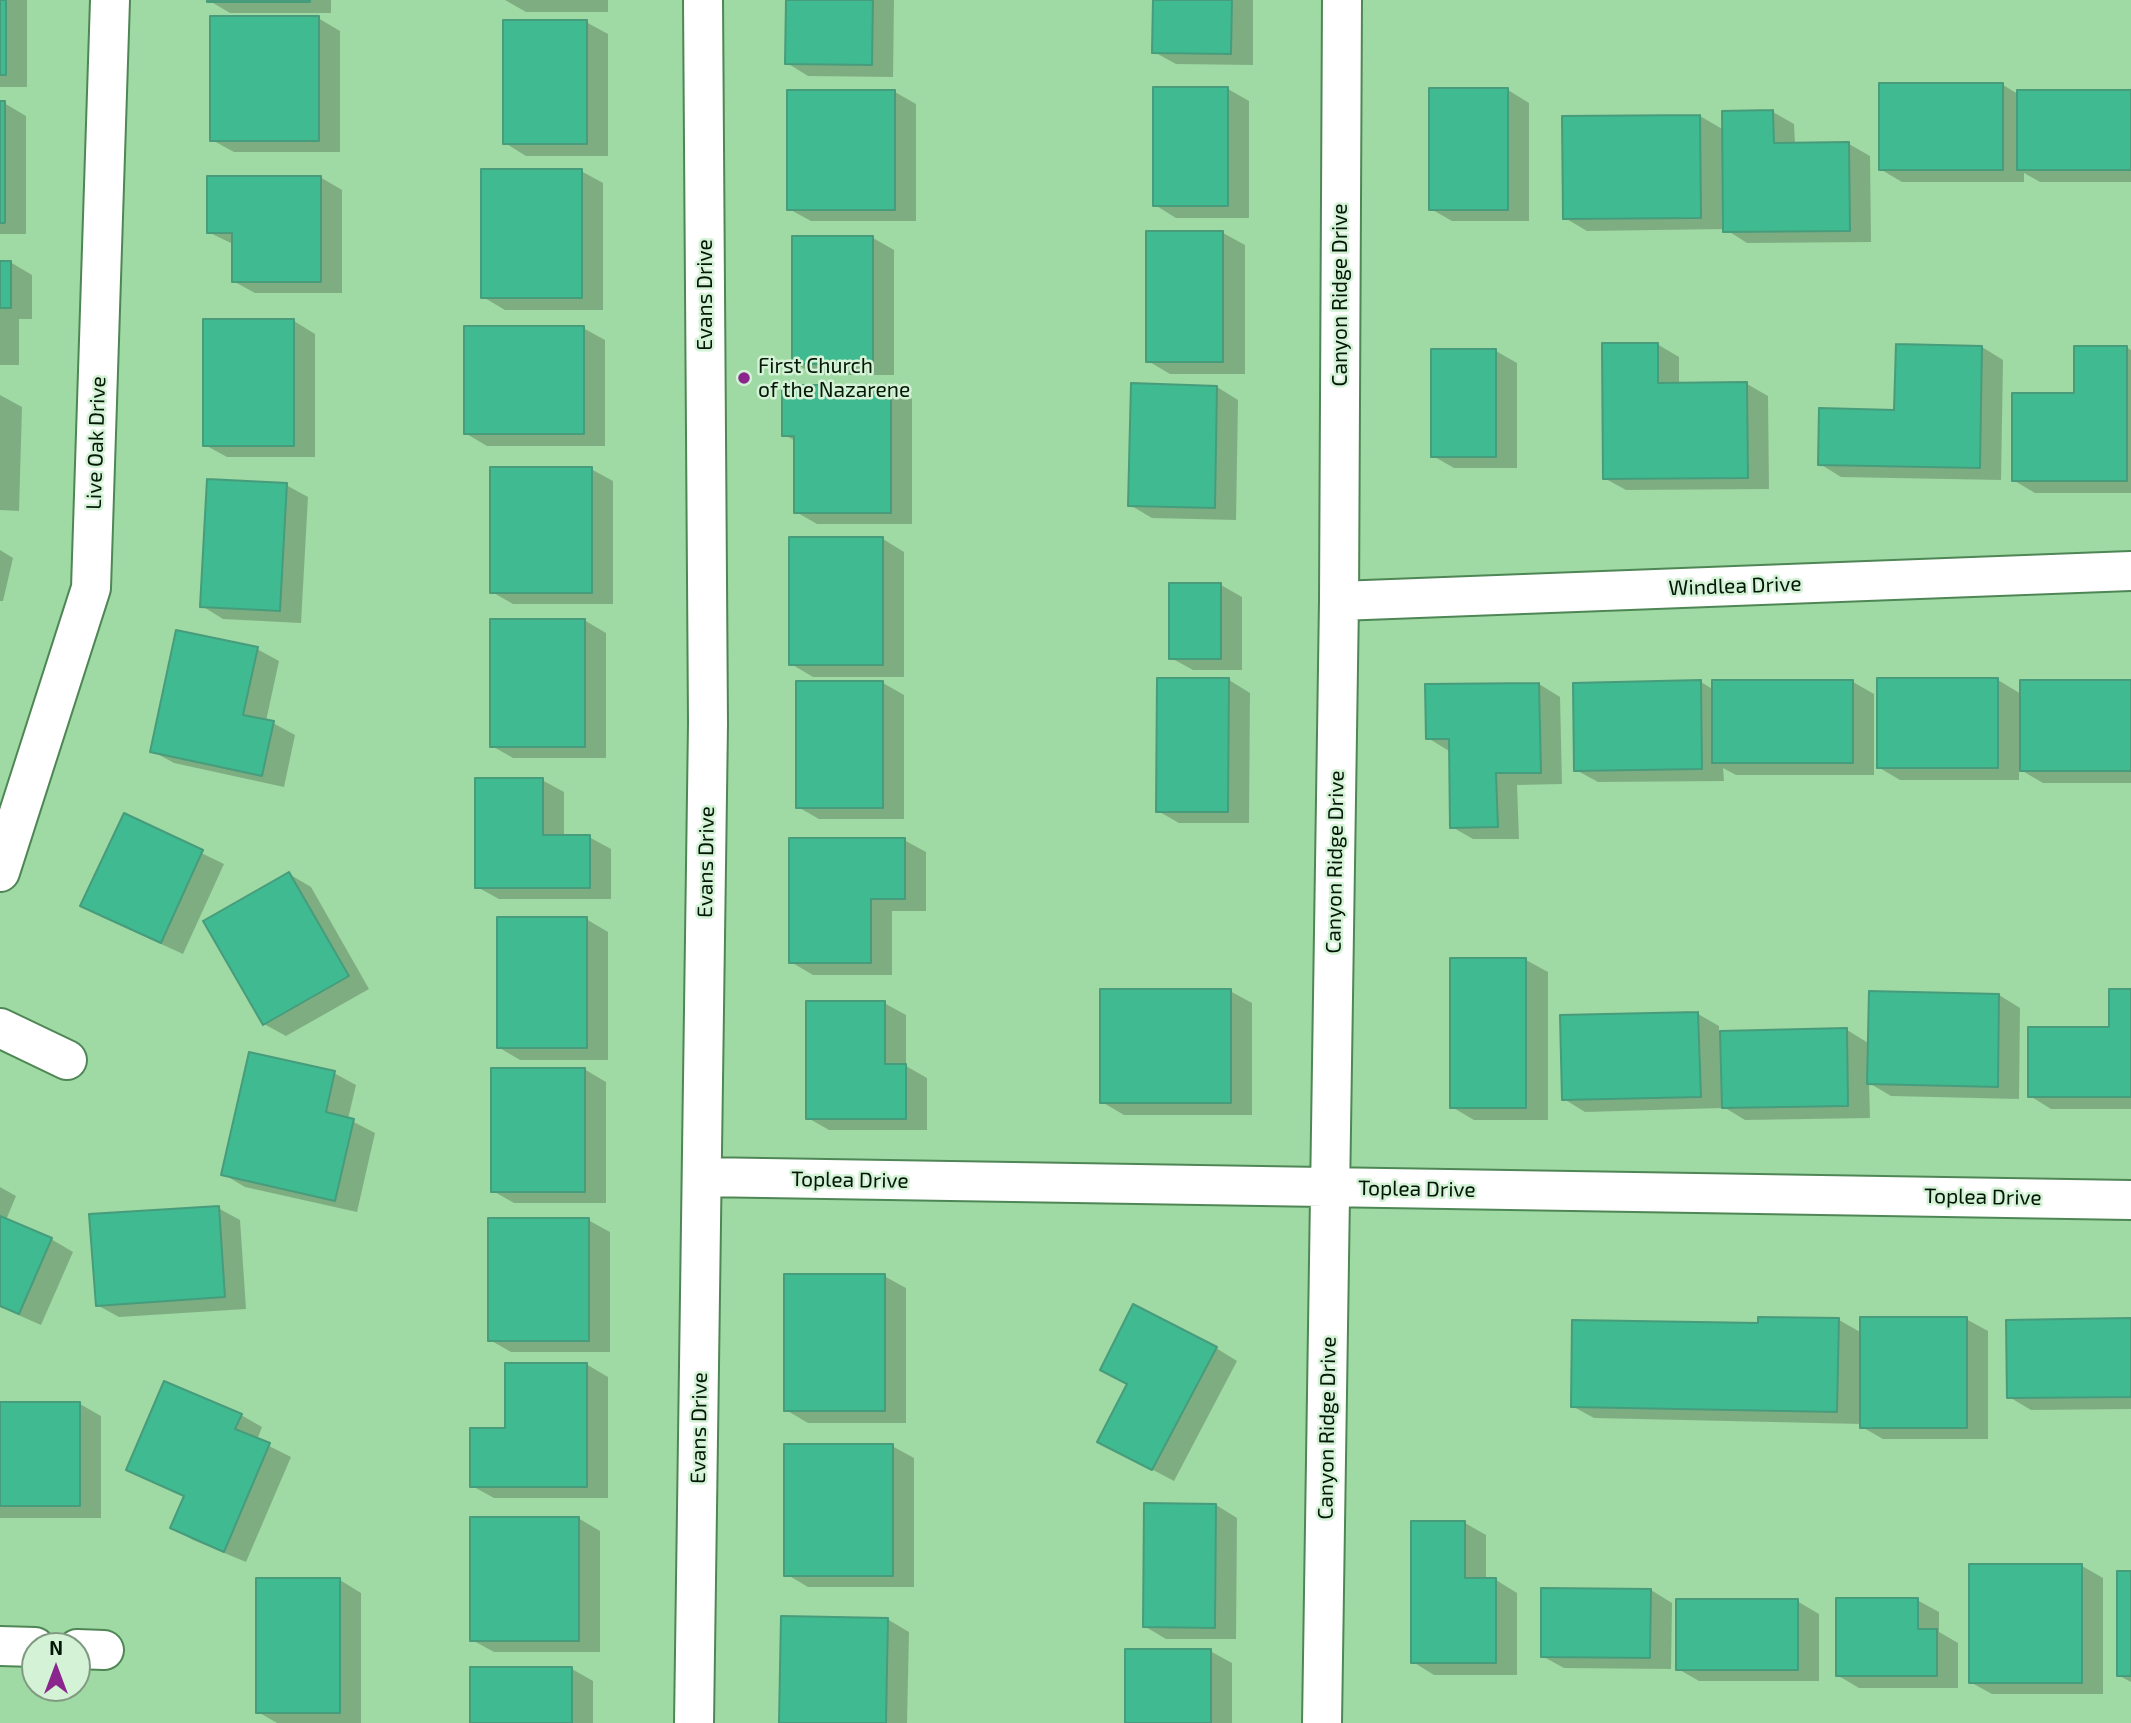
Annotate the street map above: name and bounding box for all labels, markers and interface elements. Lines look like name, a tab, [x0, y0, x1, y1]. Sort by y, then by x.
street label: Canyon Ridge Drive	[1327, 203, 1353, 387]
street label: Evans Drive	[692, 239, 718, 351]
place label: First Church of the Nazarene	[758, 353, 910, 403]
marker: First Church of the Nazarene	[736, 370, 752, 386]
street label: Live Oak Drive	[81, 376, 111, 510]
street label: Windlea Drive	[1668, 571, 1802, 601]
street label: Canyon Ridge Drive	[1321, 770, 1349, 954]
street label: Evans Drive	[692, 806, 720, 918]
street label: Toplea Drive	[791, 1166, 909, 1194]
street label: Toplea Drive	[1358, 1175, 1476, 1203]
street label: Toplea Drive	[1924, 1183, 2042, 1211]
street label: Canyon Ridge Drive	[1313, 1336, 1341, 1520]
street label: Evans Drive	[685, 1372, 713, 1484]
north arrow	[21, 1632, 91, 1702]
text: N	[49, 1636, 63, 1659]

